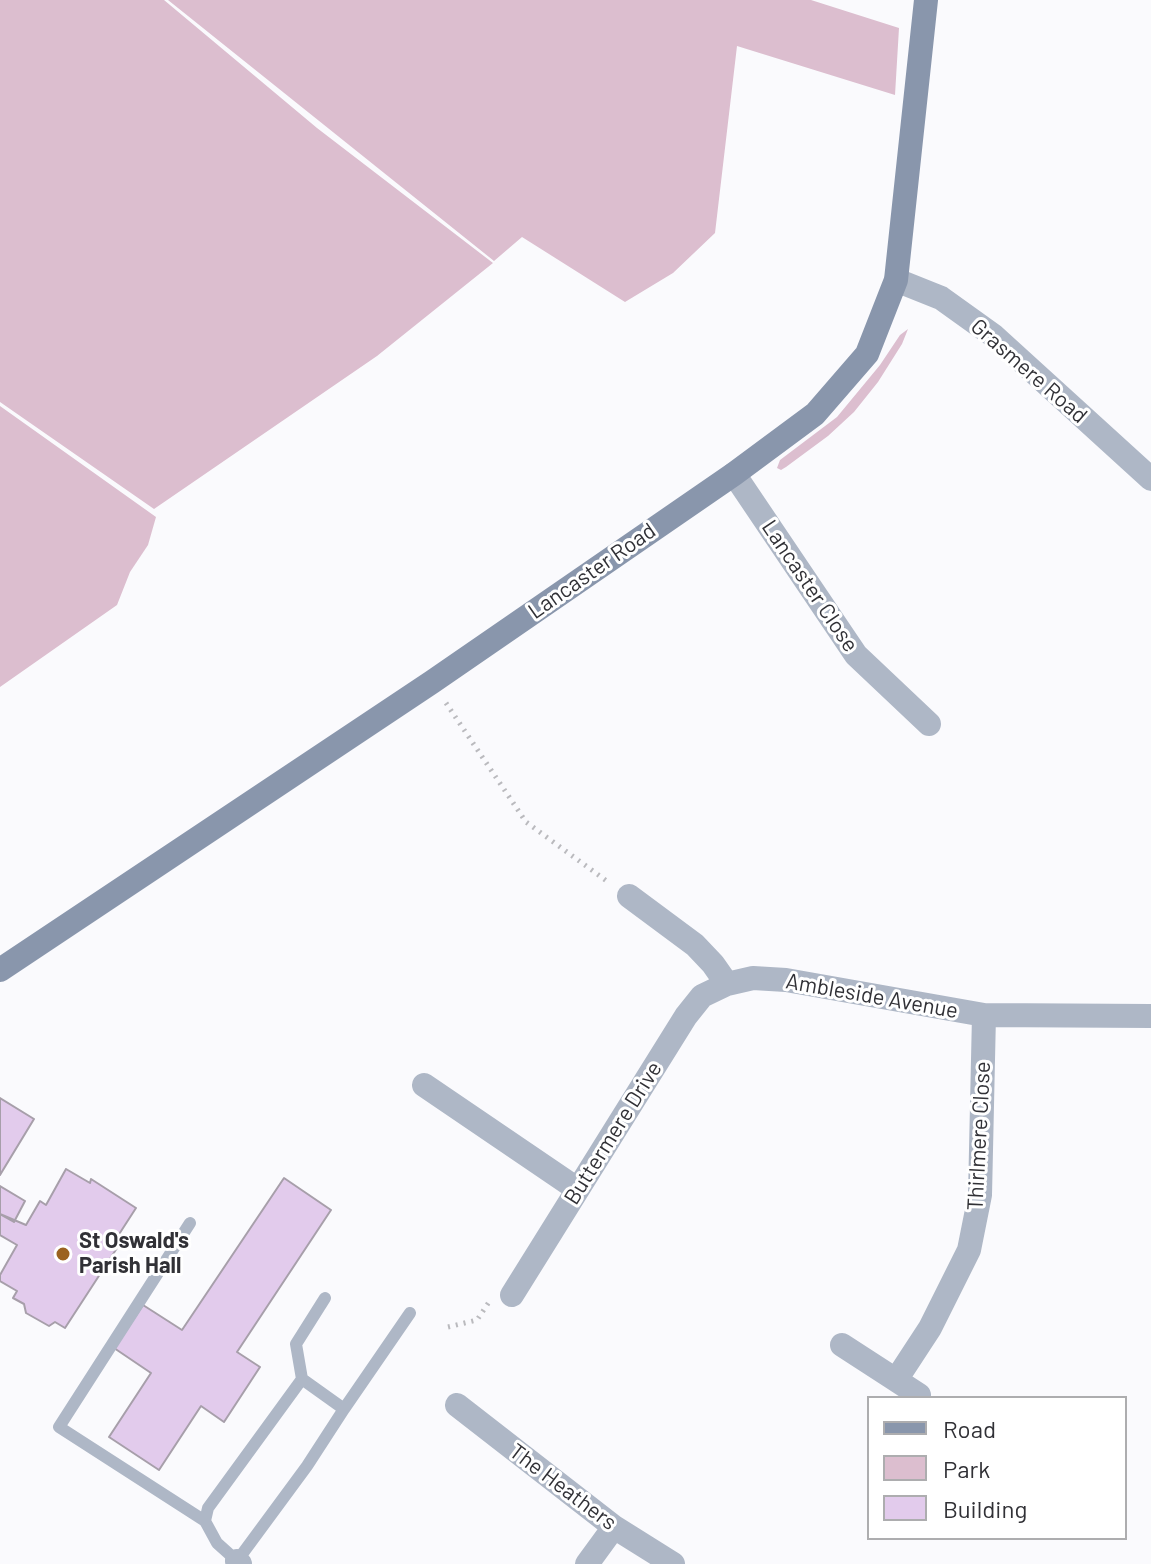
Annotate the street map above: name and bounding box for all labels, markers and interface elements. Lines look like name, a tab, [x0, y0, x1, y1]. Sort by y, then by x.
street label: Grasmere Road	[965, 313, 1093, 429]
street label: Lancaster Close	[756, 515, 864, 657]
street label: Lancaster Road	[523, 517, 661, 625]
street label: Ambleside Avenue	[784, 968, 960, 1024]
street label: Buttermere Drive	[558, 1057, 668, 1209]
street label: Thirlmere Close	[962, 1061, 996, 1211]
place label: St Oswald's Parish Hall	[79, 1228, 189, 1280]
marker: St Oswald's Parish Hall	[54, 1245, 72, 1263]
legend	[867, 1396, 1127, 1540]
text: Road	[943, 1414, 996, 1443]
street label: The Heathers	[504, 1438, 622, 1536]
text: Park	[943, 1454, 990, 1483]
text: Building	[943, 1494, 1027, 1523]

